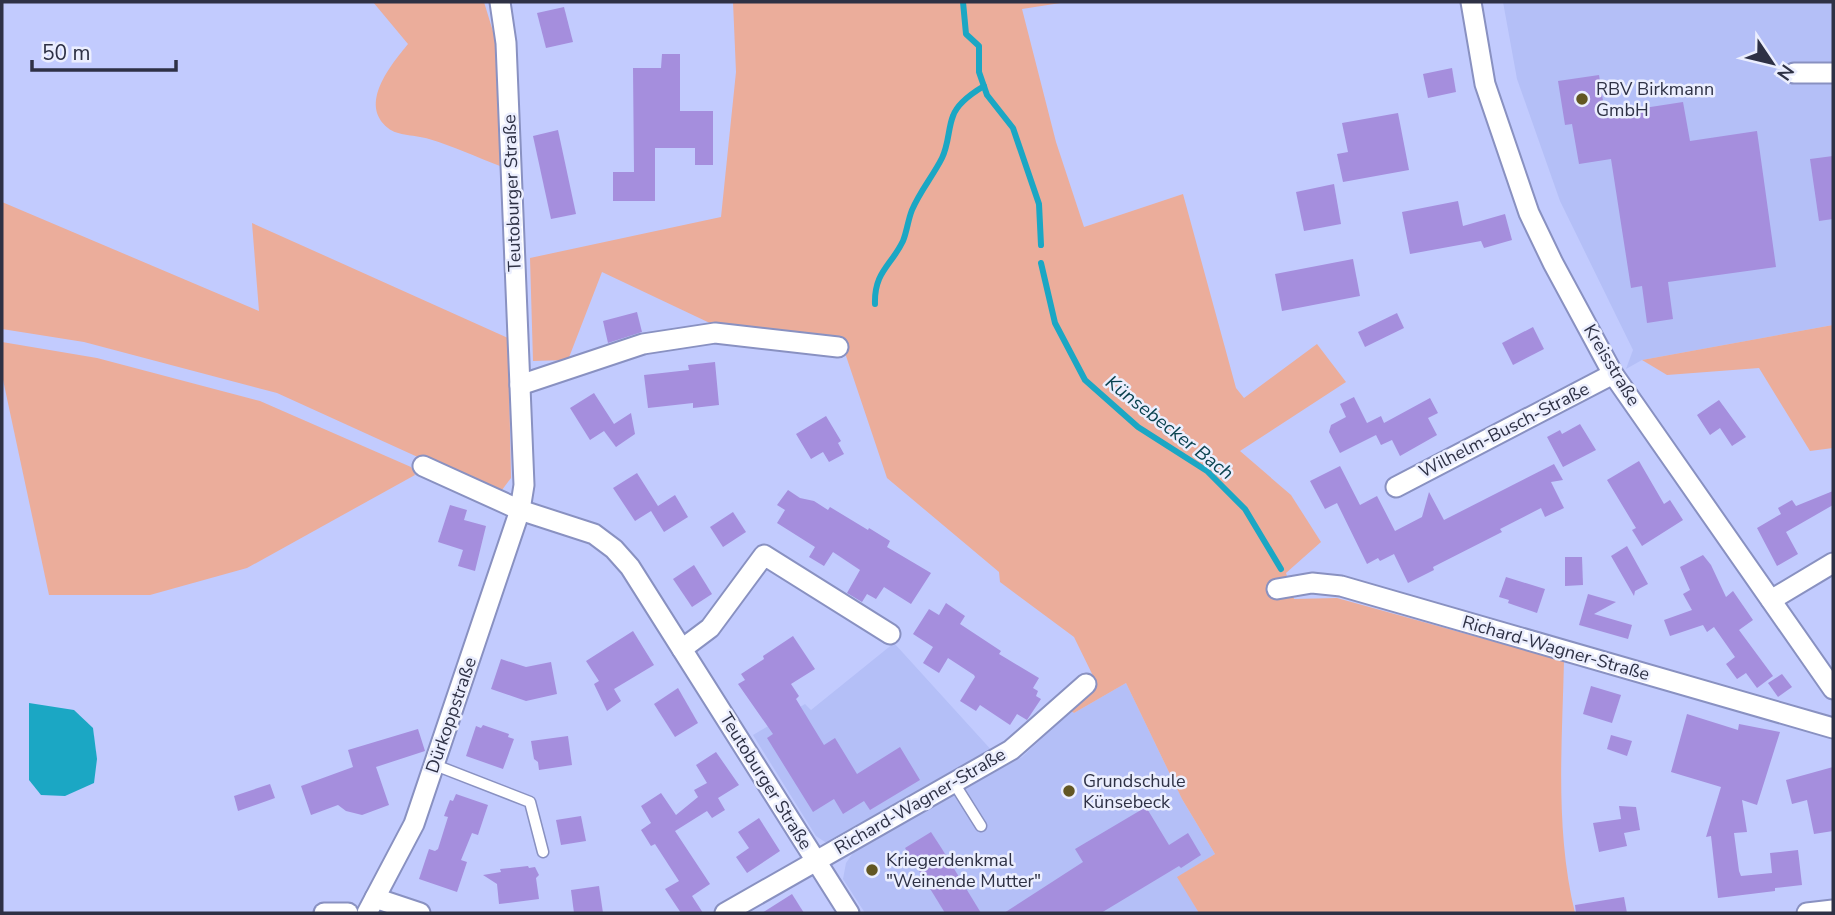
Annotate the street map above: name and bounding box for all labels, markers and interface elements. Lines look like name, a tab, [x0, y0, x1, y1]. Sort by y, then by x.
scale bar	[32, 28, 175, 72]
north arrow	[1737, 28, 1807, 98]
text: 50 m	[42, 39, 91, 67]
text: N	[1770, 59, 1800, 85]
place label: RBV Birkmann GmbH	[1596, 77, 1714, 122]
marker: RBV Birkmann GmbH	[1574, 91, 1590, 107]
street label: Teutoburger Straße	[497, 114, 527, 272]
street label: Kreisstraße	[1578, 320, 1646, 410]
water label: Künsebecker Bach	[1100, 370, 1239, 486]
street label: Wilhelm-Busch-Straße	[1415, 377, 1593, 483]
street label: Richard-Wagner-Straße	[1460, 610, 1652, 686]
street label: Dürkoppstraße	[420, 654, 482, 776]
street label: Teutoburger Straße	[714, 708, 818, 854]
street label: Richard-Wagner-Straße	[830, 742, 1010, 860]
place label: Grundschule Künsebeck	[1083, 769, 1185, 814]
marker: Grundschule Künsebeck	[1061, 783, 1077, 799]
place label: Kriegerdenkmal "Weinende Mutter"	[886, 848, 1041, 893]
marker: Kriegerdenkmal "Weinende Mutter"	[864, 862, 880, 878]

